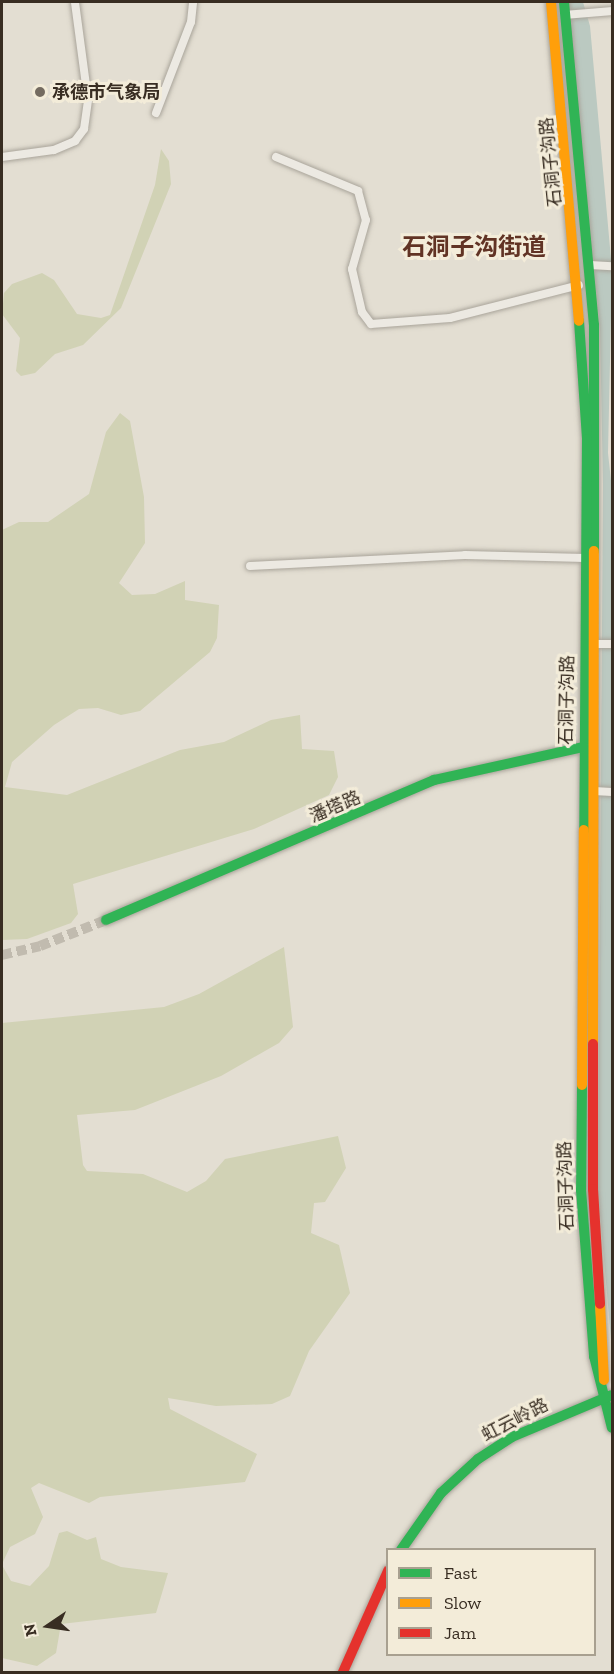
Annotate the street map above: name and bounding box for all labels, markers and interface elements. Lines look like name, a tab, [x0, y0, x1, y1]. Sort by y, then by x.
place label: 承德市气象局	[52, 81, 160, 103]
marker: 承德市气象局	[33, 85, 47, 99]
street label: 石洞子沟路	[536, 116, 566, 208]
district label: 石洞子沟街道	[402, 233, 546, 261]
street label: 石洞子沟路	[555, 655, 579, 745]
street label: 潘塔路	[306, 787, 364, 827]
street label: 石洞子沟路	[554, 1141, 578, 1231]
street label: 虹云岭路	[478, 1394, 552, 1446]
legend	[386, 1548, 596, 1656]
text: Fast	[444, 1562, 477, 1584]
text: Slow	[444, 1592, 481, 1614]
north arrow	[18, 1596, 78, 1656]
text: N	[19, 1622, 41, 1638]
text: Jam	[444, 1622, 476, 1644]

